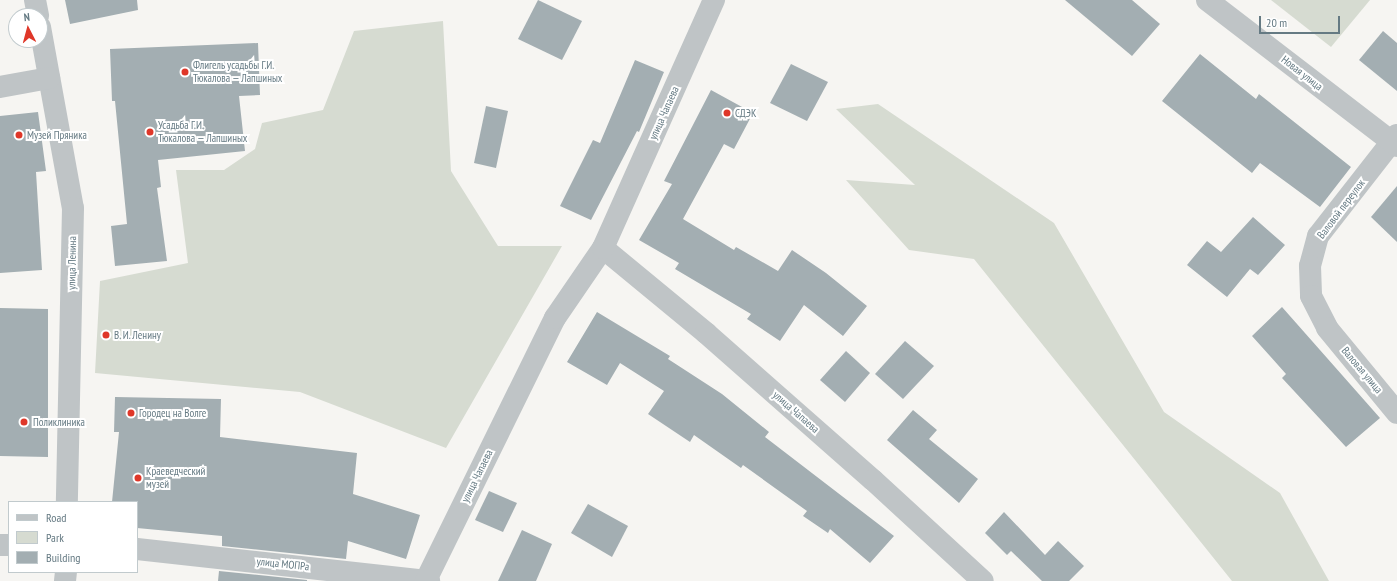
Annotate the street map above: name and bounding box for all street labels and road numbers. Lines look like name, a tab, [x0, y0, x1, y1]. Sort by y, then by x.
street label: Новая улица	[1279, 53, 1325, 93]
street label: улица Чапаева	[646, 84, 682, 142]
street label: Валовой переулок	[1314, 177, 1368, 241]
street label: улица Ленина	[65, 236, 79, 290]
street label: Валовая улица	[1339, 344, 1385, 396]
street label: улица Чапаева	[770, 388, 822, 436]
street label: улица Чапаева	[459, 447, 495, 505]
street label: улица МОПРа	[256, 555, 310, 573]

